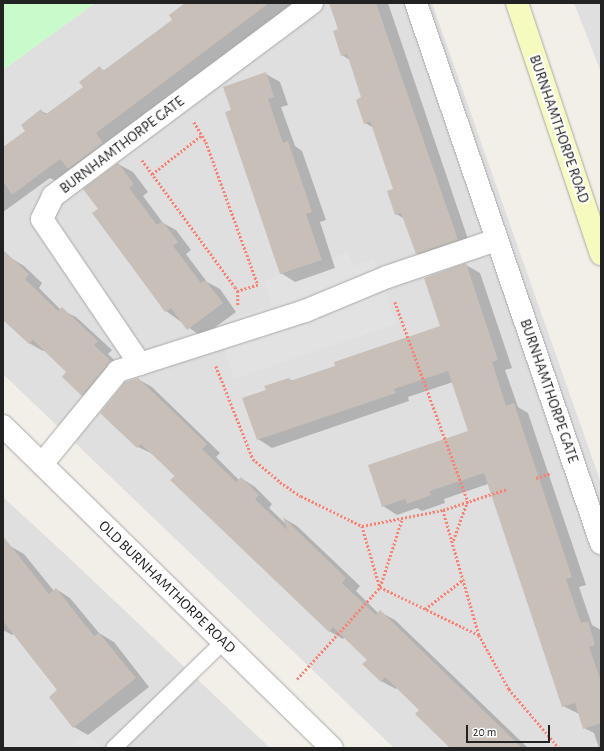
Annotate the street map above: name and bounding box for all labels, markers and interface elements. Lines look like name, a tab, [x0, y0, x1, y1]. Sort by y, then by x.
street label: BURNHAMTHORPE ROAD	[525, 53, 593, 205]
street label: BURNHAMTHORPE GATE	[56, 92, 188, 198]
street label: BURNHAMTHORPE GATE	[516, 317, 582, 465]
street label: OLD BURNHAMTHORPE ROAD	[95, 517, 239, 657]
scale bar	[468, 717, 552, 743]
text: 20 m	[473, 726, 496, 738]

